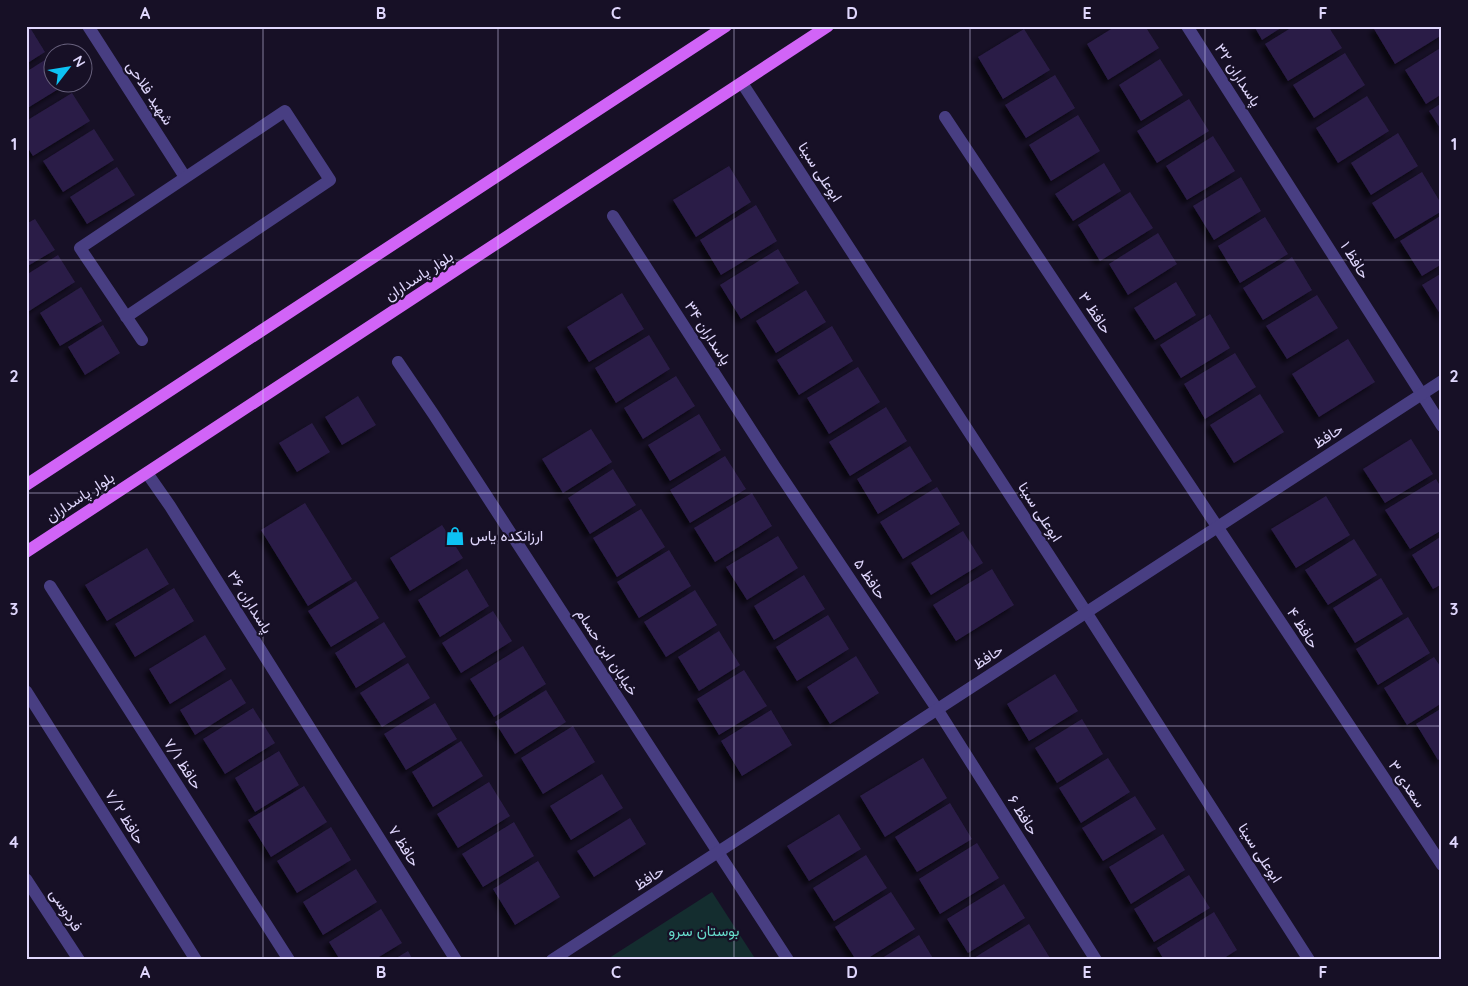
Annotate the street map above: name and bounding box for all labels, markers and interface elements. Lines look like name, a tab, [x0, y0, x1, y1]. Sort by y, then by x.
text: A	[140, 3, 151, 23]
text: B	[376, 3, 386, 23]
text: C	[611, 3, 621, 23]
text: D	[846, 3, 858, 23]
text: E	[1082, 3, 1092, 23]
text: F	[1319, 3, 1328, 23]
street label: پاسداران ۳۲	[1210, 40, 1266, 110]
north arrow	[42, 42, 92, 92]
text: N	[69, 52, 90, 70]
street label: شهید فلاحی	[122, 57, 178, 129]
text: 1	[11, 134, 17, 154]
text: 1	[1451, 134, 1457, 154]
street label: ابوعلی سینا	[793, 138, 847, 206]
street label: حافظ ۱	[1337, 237, 1374, 282]
street label: بلوار پاسداران	[381, 246, 457, 306]
street label: حافظ ۳	[1075, 288, 1116, 337]
street label: پاسداران ۳۴	[680, 297, 736, 369]
text: 2	[9, 366, 19, 386]
text: 2	[1449, 366, 1459, 386]
street label: حافظ	[1309, 419, 1346, 452]
street label: بلوار پاسداران	[42, 467, 118, 527]
street label: ابوعلی سینا	[1013, 478, 1067, 546]
shop icon: ارزانکده یاس	[444, 525, 466, 547]
place label: ارزانکده یاس	[470, 526, 543, 546]
street label: حافظ ۵	[850, 555, 891, 603]
street label: پاسداران ۳۶	[223, 567, 277, 637]
text: 3	[10, 599, 18, 619]
text: 3	[1450, 599, 1458, 619]
street label: خیابان ابن حسام	[571, 604, 643, 700]
street label: حافظ ۴	[1283, 604, 1324, 652]
street label: حافظ	[969, 640, 1006, 673]
street label: حافظ ۷/۱	[160, 734, 207, 793]
street label: سعدی ۳	[1384, 756, 1430, 812]
street label: حافظ ۷/۲	[101, 786, 150, 848]
street label: حافظ ۶	[1004, 791, 1043, 838]
street label: ابوعلی سینا	[1233, 819, 1287, 887]
street label: حافظ ۷	[384, 822, 424, 870]
text: 4	[9, 832, 19, 852]
text: 4	[1449, 832, 1459, 852]
street label: حافظ	[630, 861, 667, 894]
street label: فردوسی	[45, 885, 87, 935]
park label: بوستان سرو	[669, 921, 739, 940]
text: A	[140, 962, 151, 982]
text: B	[376, 962, 386, 982]
text: C	[611, 962, 621, 982]
text: D	[846, 962, 858, 982]
text: E	[1082, 962, 1092, 982]
text: F	[1319, 962, 1328, 982]

